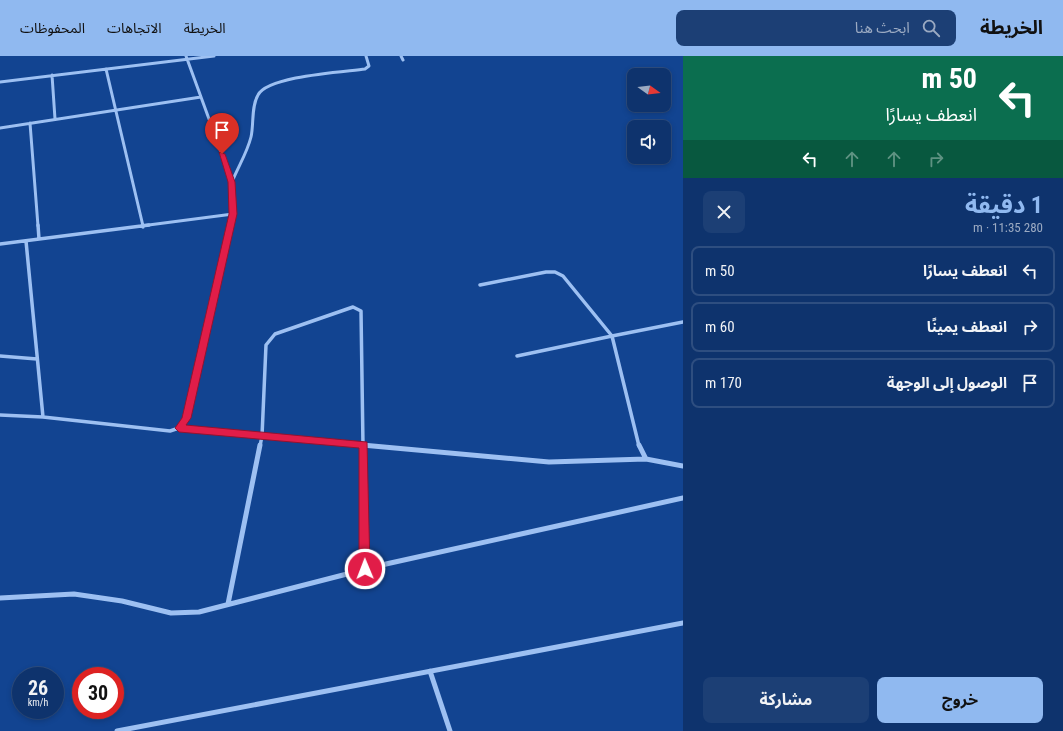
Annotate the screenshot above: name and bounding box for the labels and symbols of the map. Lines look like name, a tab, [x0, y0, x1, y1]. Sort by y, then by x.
north arrow	[627, 68, 671, 112]
pin	[205, 113, 239, 154]
position arrow	[344, 548, 386, 590]
speed limit sign: 30	[72, 667, 124, 719]

